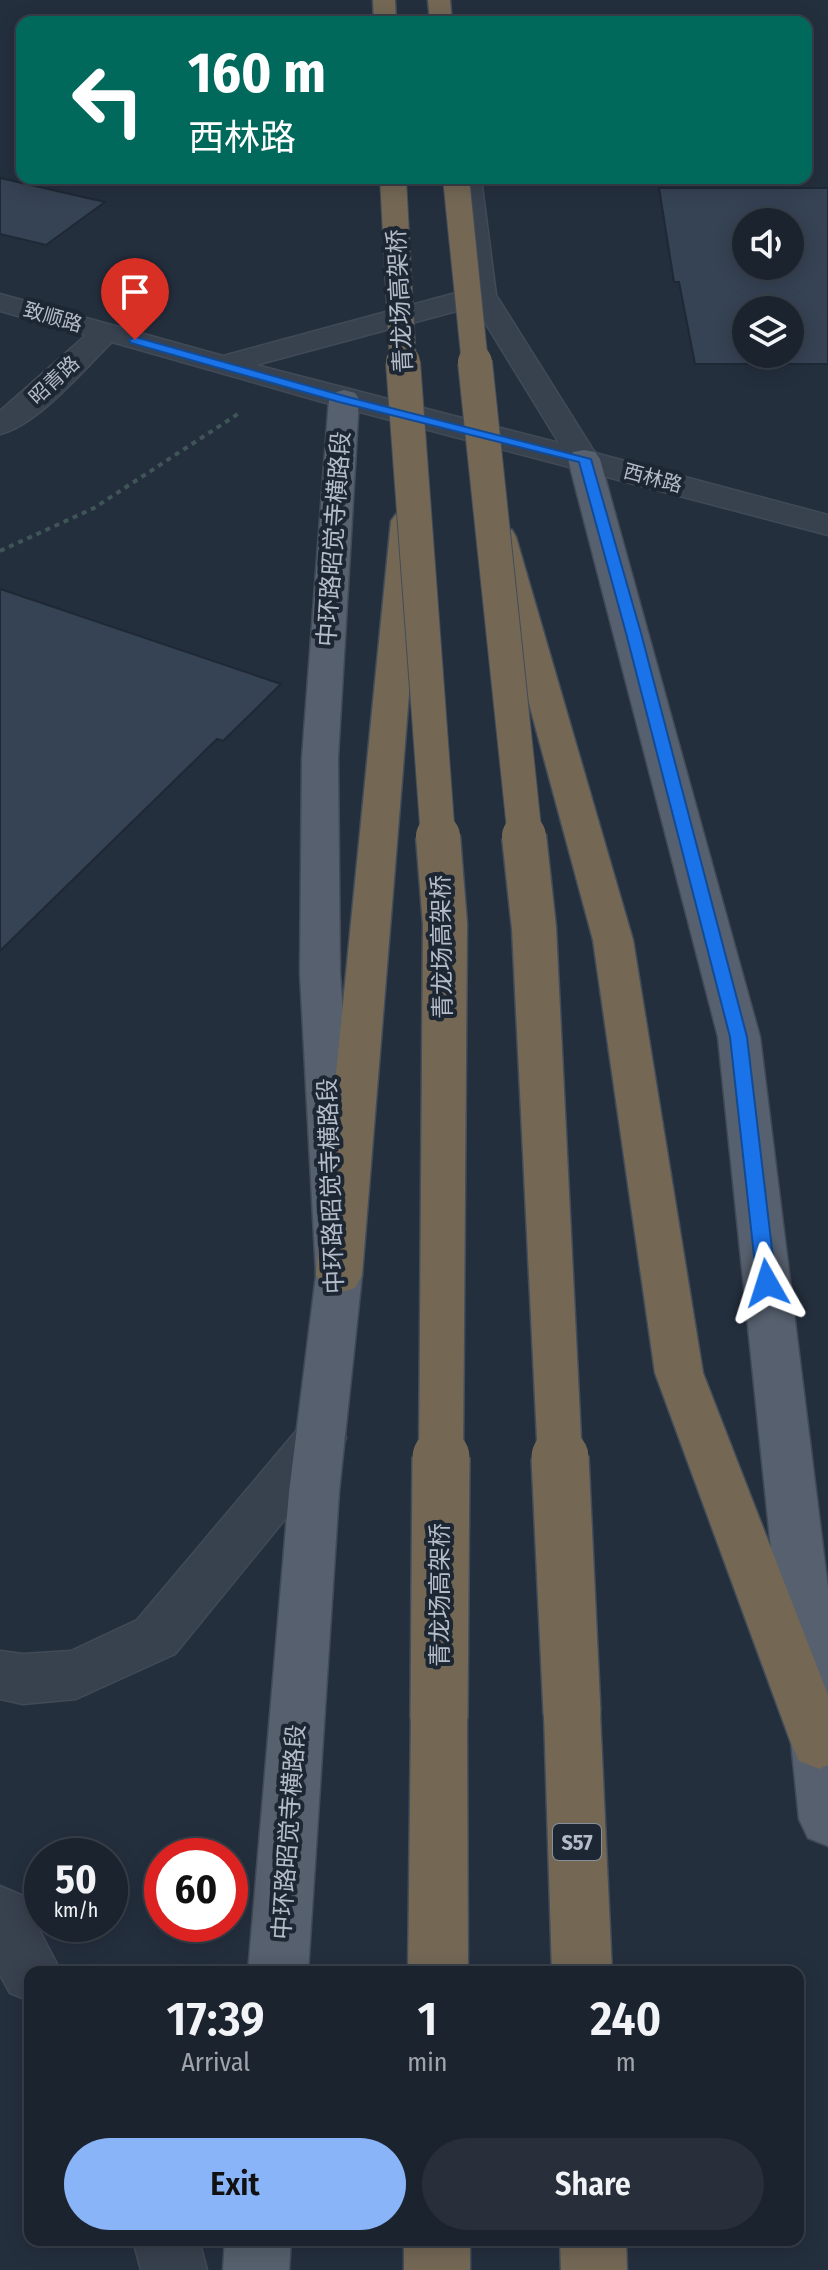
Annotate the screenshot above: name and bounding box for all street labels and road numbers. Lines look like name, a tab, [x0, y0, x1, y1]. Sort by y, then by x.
street label: 青龙场高架桥	[382, 228, 418, 374]
street label: 致顺路	[21, 297, 85, 337]
street label: 昭青路	[24, 351, 84, 409]
street label: 中环路昭觉寺横路段	[313, 430, 355, 648]
street label: 西林路	[621, 459, 685, 497]
street label: 青龙场高架桥	[427, 875, 457, 1019]
street label: 中环路昭觉寺横路段	[313, 1078, 349, 1294]
street label: 青龙场高架桥	[426, 1523, 454, 1667]
street label: 中环路昭觉寺横路段	[268, 1723, 310, 1941]
road number: S57	[553, 1824, 601, 1860]

